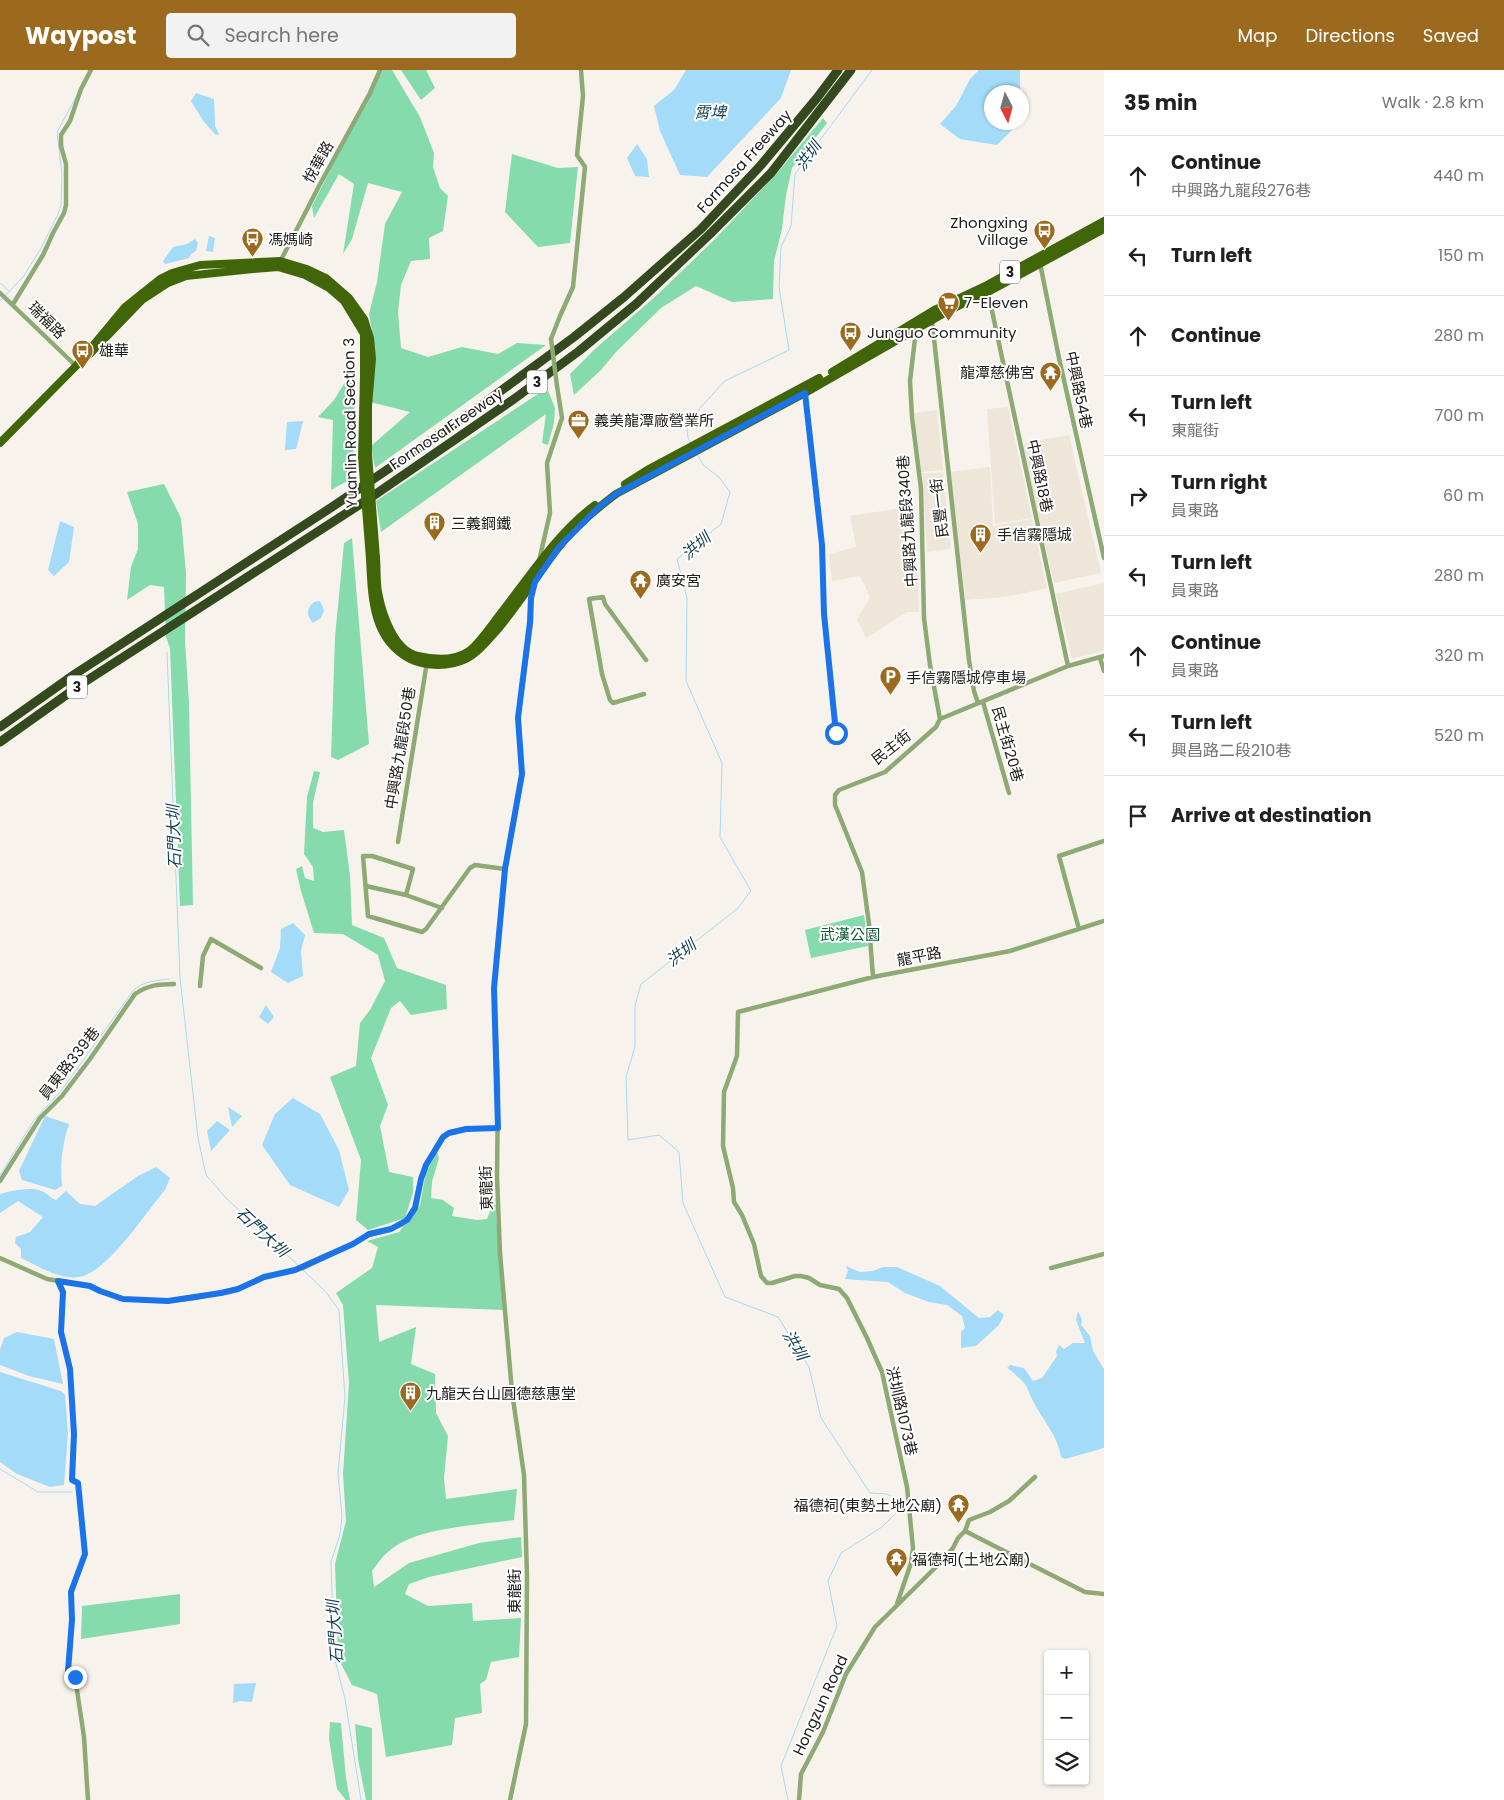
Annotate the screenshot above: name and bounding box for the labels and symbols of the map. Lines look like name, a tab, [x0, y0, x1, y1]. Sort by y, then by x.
north arrow	[984, 85, 1029, 130]
water label: 霄埤	[694, 101, 728, 124]
street label: Formosa Freeway	[692, 104, 796, 217]
water label: 洪圳	[789, 135, 828, 176]
street label: 悅華路	[298, 137, 338, 187]
place label: Zhongxing Village	[950, 212, 1028, 250]
bus stop icon: Zhongxing Village	[1032, 219, 1056, 250]
bus stop icon: 馮媽崎	[240, 227, 264, 258]
place label: 馮媽崎	[268, 229, 313, 250]
road number: 3	[1000, 260, 1020, 283]
supermarket icon: 7-Eleven	[936, 290, 960, 321]
place label: 7-Eleven	[964, 292, 1028, 313]
street label: 瑞福路	[24, 297, 70, 343]
bus stop icon: Junguo Community	[839, 320, 863, 351]
place label: Junguo Community	[867, 322, 1017, 343]
bus stop icon: 雄華	[71, 338, 95, 369]
street label: Yuanlin Road Section 3	[338, 338, 362, 508]
place label: 雄華	[99, 340, 129, 361]
street label: 中興路54巷	[1061, 349, 1097, 431]
temple icon: 龍潭慈佛宮	[1039, 360, 1063, 391]
place label: 龍潭慈佛宮	[960, 362, 1035, 383]
road number: 3	[527, 370, 547, 394]
street label: Formosa Freeway	[385, 383, 507, 475]
office icon: 義美龍潭廠營業所	[566, 408, 590, 439]
place label: 義美龍潭廠營業所	[594, 410, 714, 431]
street label: 中興路18巷	[1022, 437, 1058, 515]
street label: 中興路九龍段340巷	[892, 454, 922, 588]
street label: 民豐一街	[925, 477, 953, 539]
building icon: 三義鋼鐵	[423, 511, 447, 542]
place label: 三義鋼鐵	[451, 513, 511, 534]
building icon: 手信霧隱城	[969, 522, 993, 553]
place label: 手信霧隱城	[997, 524, 1072, 545]
water label: 洪圳	[676, 526, 717, 565]
temple icon: 廣安宮	[628, 568, 652, 599]
place label: 廣安宮	[656, 570, 701, 591]
parking icon: 手信霧隱城停車場	[878, 665, 902, 696]
place label: 手信霧隱城停車場	[906, 667, 1026, 688]
road number: 3	[67, 676, 87, 698]
street label: 中興路九龍段50巷	[380, 685, 420, 811]
street label: 民主街20巷	[987, 704, 1029, 784]
route start	[825, 722, 848, 745]
street label: 民主街	[867, 725, 915, 769]
water label: 石門大圳	[161, 803, 187, 869]
park label: 武漢公園	[820, 924, 880, 945]
water label: 洪圳	[661, 933, 702, 972]
street label: 龍平路	[895, 941, 943, 971]
street label: 員東路339巷	[34, 1022, 104, 1104]
street label: 東龍街	[475, 1165, 497, 1211]
water label: 石門大圳	[231, 1202, 295, 1264]
water label: 洪圳	[777, 1325, 814, 1366]
street label: 洪圳路1073巷	[882, 1364, 922, 1458]
building icon: 九龍天台山圓德慈惠堂	[398, 1381, 422, 1412]
place label: 九龍天台山圓德慈惠堂	[426, 1383, 576, 1404]
temple icon: 福德祠(東勢土地公廟)	[946, 1493, 970, 1524]
place label: 福德祠(東勢土地公廟)	[793, 1495, 942, 1516]
temple icon: 福德祠(土地公廟)	[884, 1547, 908, 1578]
place label: 福德祠(土地公廟)	[912, 1549, 1031, 1570]
street label: 東龍街	[504, 1568, 525, 1614]
water label: 石門大圳	[321, 1597, 349, 1665]
street label: Hongzun Road	[788, 1651, 852, 1759]
route end	[64, 1666, 87, 1689]

